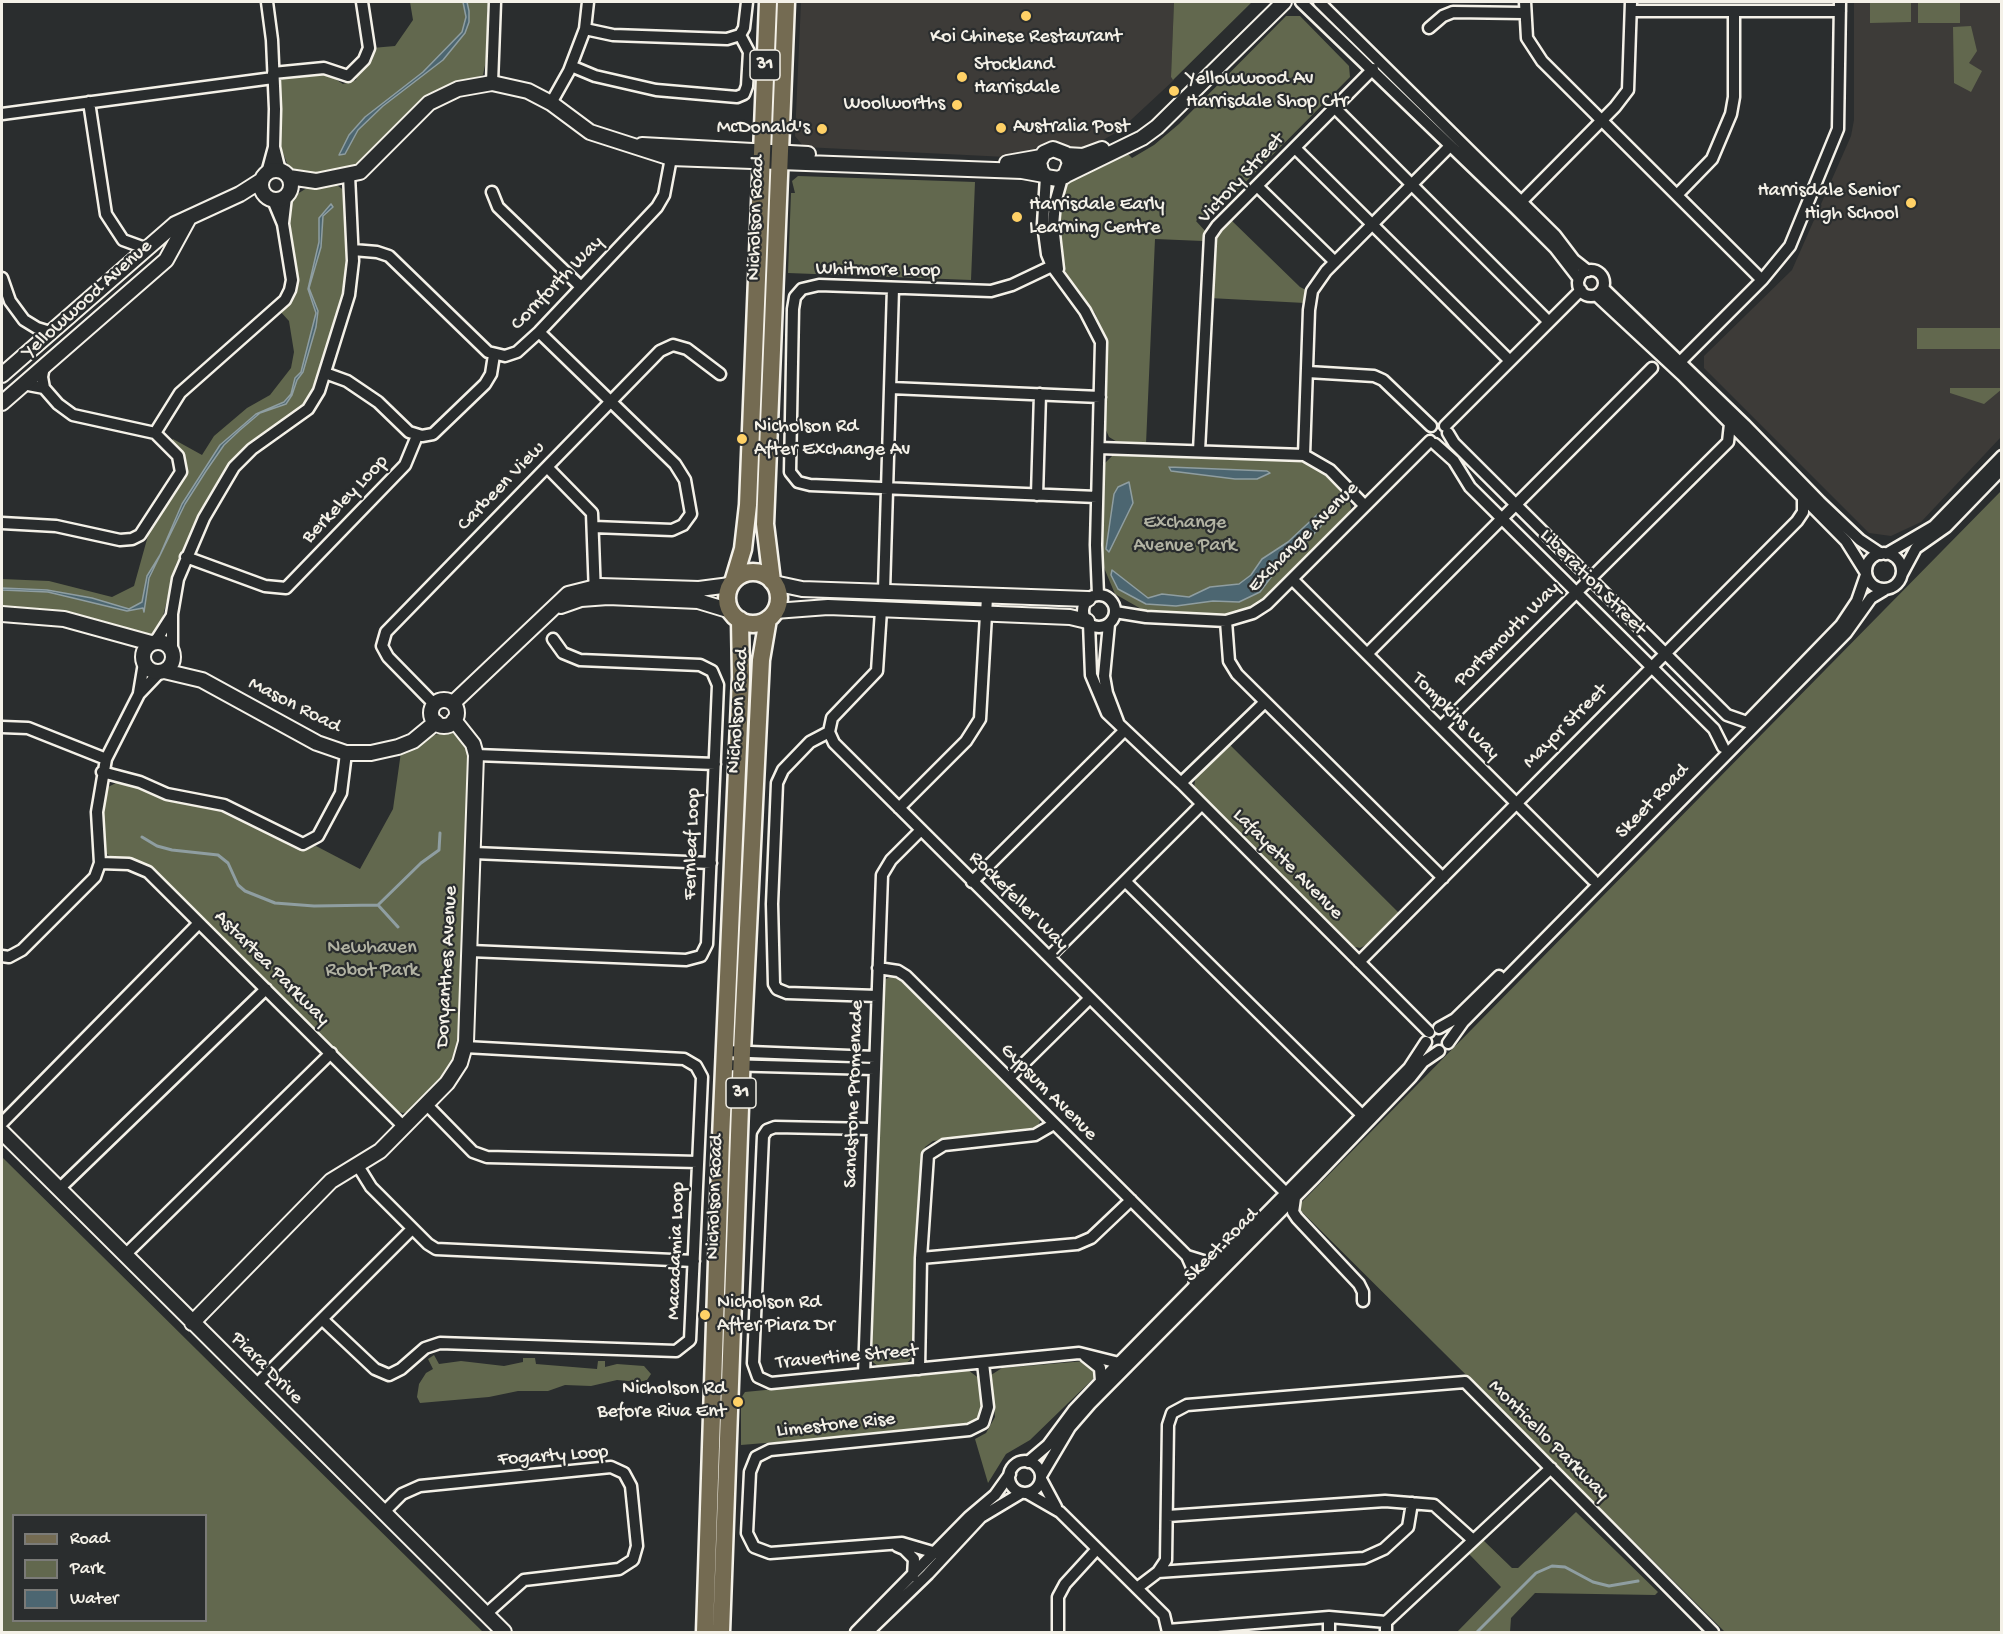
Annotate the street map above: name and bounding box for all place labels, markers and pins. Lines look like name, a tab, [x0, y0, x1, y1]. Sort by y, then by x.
marker: Koi Chinese Restaurant	[1019, 9, 1033, 23]
place label: Koi Chinese Restaurant	[930, 26, 1122, 50]
place label: Stockland Harrisdale	[974, 54, 1060, 101]
place label: Yellowwood Av Harrisdale Shop Ctr	[1186, 68, 1348, 115]
marker: Stockland Harrisdale	[955, 70, 969, 84]
marker: Yellowwood Av Harrisdale Shop Ctr	[1167, 84, 1181, 98]
place label: Woolworths	[844, 93, 945, 117]
marker: Woolworths	[950, 98, 964, 112]
place label: Australia Post	[1013, 116, 1129, 140]
place label: McDonald's	[717, 117, 810, 141]
marker: Australia Post	[994, 121, 1008, 135]
marker: McDonald's	[815, 122, 829, 136]
place label: Harrisdale Senior High School	[1757, 180, 1899, 227]
place label: Harrisdale Early Learning Centre	[1029, 194, 1165, 241]
marker: Harrisdale Senior High School	[1904, 196, 1918, 210]
marker: Harrisdale Early Learning Centre	[1010, 210, 1024, 224]
place label: Nicholson Rd After Exchange Av	[754, 416, 910, 463]
marker: Nicholson Rd After Exchange Av	[735, 432, 749, 446]
place label: Nicholson Rd After Piara Dr	[717, 1292, 835, 1339]
marker: Nicholson Rd After Piara Dr	[698, 1308, 712, 1322]
place label: Nicholson Rd Before Riva Ent	[597, 1378, 726, 1425]
marker: Nicholson Rd Before Riva Ent	[731, 1395, 745, 1409]

